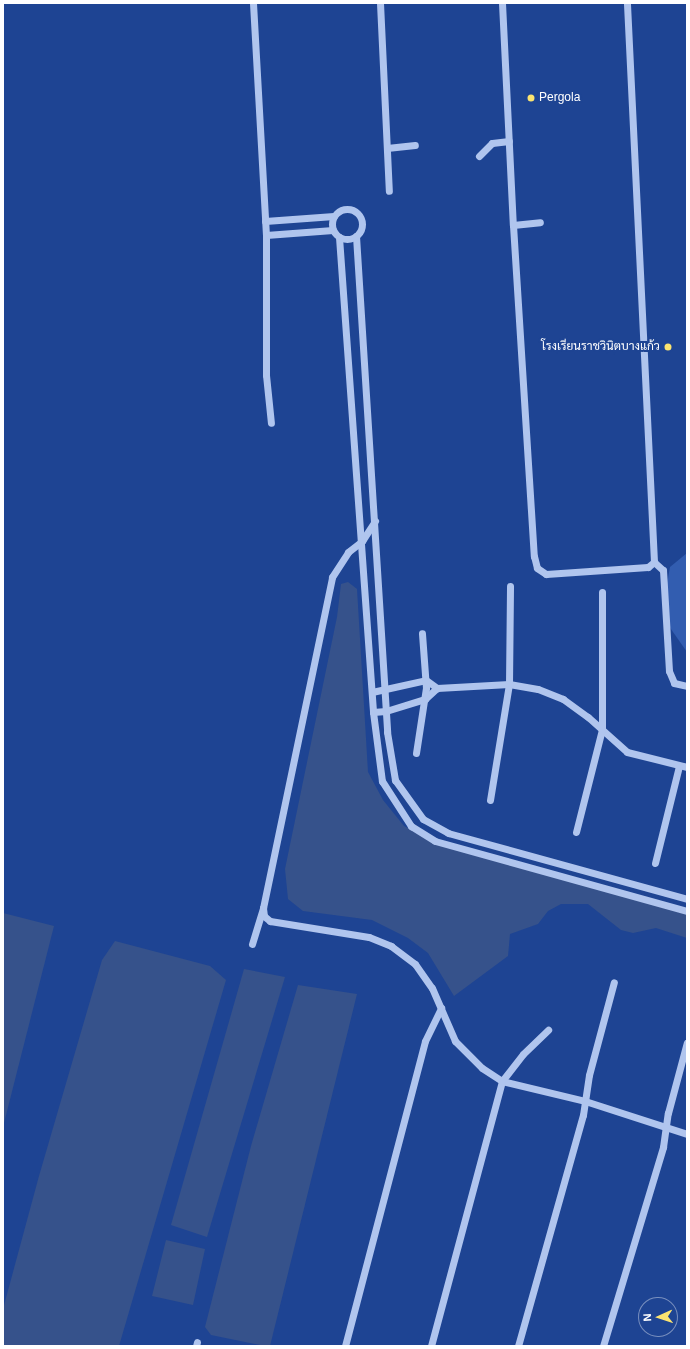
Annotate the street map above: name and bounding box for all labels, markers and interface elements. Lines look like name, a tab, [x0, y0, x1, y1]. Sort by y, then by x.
place label: Pergola	[539, 91, 580, 105]
marker: Pergola	[526, 93, 536, 103]
place label: โรงเรียนราชวินิตบางแก้ว	[541, 340, 660, 354]
marker: โรงเรียนราชวินิตบางแก้ว	[663, 342, 673, 352]
north arrow	[638, 1297, 678, 1337]
text: N	[641, 1313, 653, 1322]

